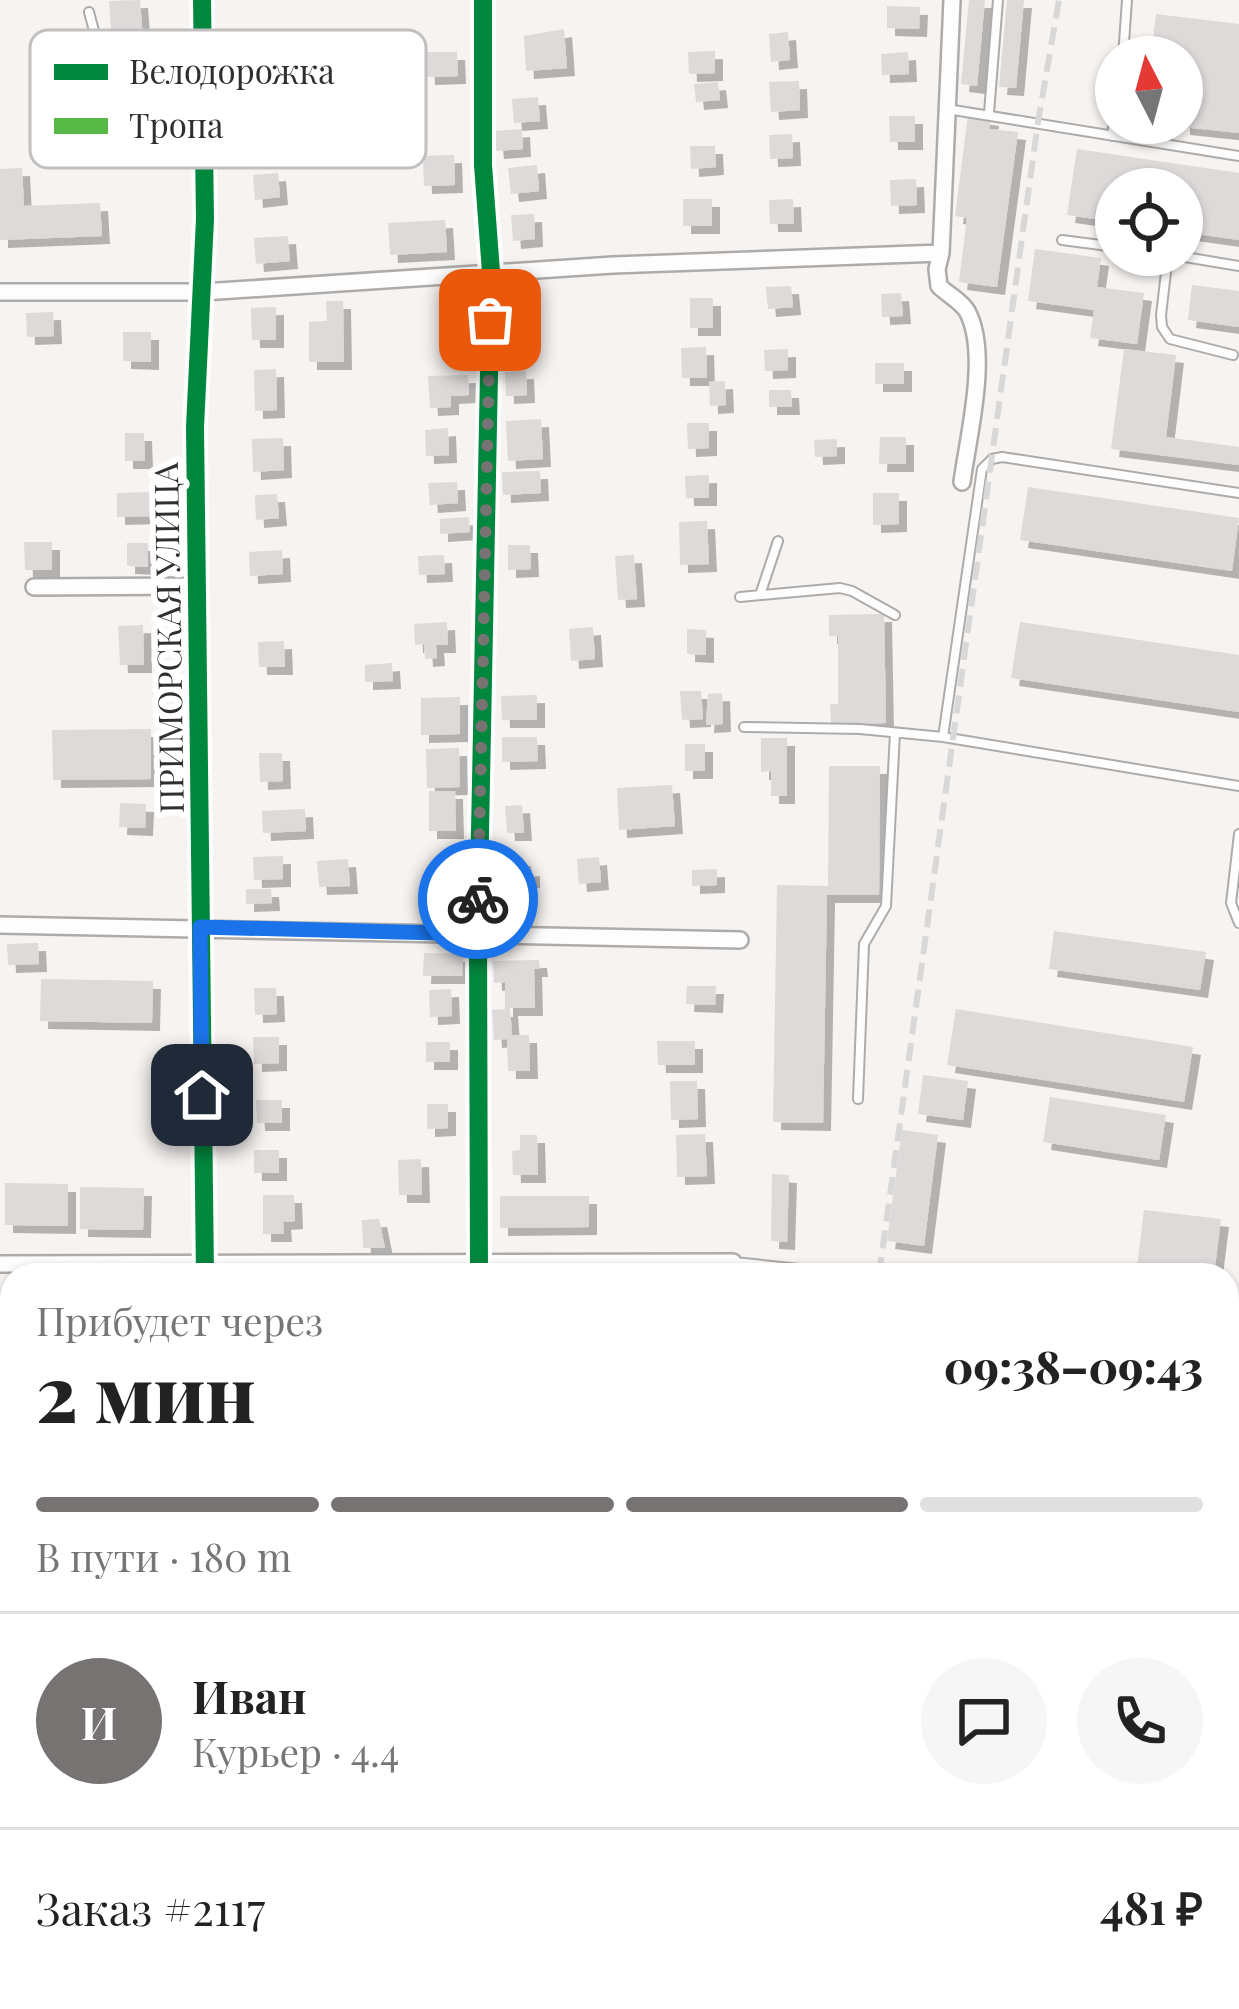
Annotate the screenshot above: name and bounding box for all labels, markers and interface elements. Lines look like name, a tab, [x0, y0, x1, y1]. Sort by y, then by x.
legend	[30, 30, 426, 168]
north arrow	[1095, 36, 1203, 144]
map controls	[1095, 36, 1203, 276]
text: Велодорожка	[129, 48, 335, 92]
text: Тропа	[129, 102, 224, 146]
button: locate	[1095, 168, 1203, 276]
pin	[439, 269, 541, 371]
icon: bag	[457, 287, 523, 353]
street label: ПРИМОРСКАЯ УЛИЦА	[142, 462, 192, 814]
courier	[418, 839, 538, 959]
icon: bike	[445, 866, 511, 932]
pin	[151, 1044, 253, 1146]
icon: home	[169, 1062, 235, 1128]
text: Прибудет через	[36, 1294, 323, 1346]
text: 09:38–09:43	[944, 1335, 1203, 1395]
text: 2 мин	[36, 1339, 256, 1443]
text: В пути · 180 m	[36, 1530, 292, 1582]
button: chat	[921, 1658, 1047, 1784]
button: phone	[1077, 1658, 1203, 1784]
text: Иван	[192, 1665, 307, 1725]
text: И	[81, 1691, 117, 1751]
text: Курьер · 4.4	[192, 1725, 399, 1777]
text: 481 ₽	[1100, 1876, 1203, 1936]
text: Заказ #2117	[36, 1877, 265, 1937]

